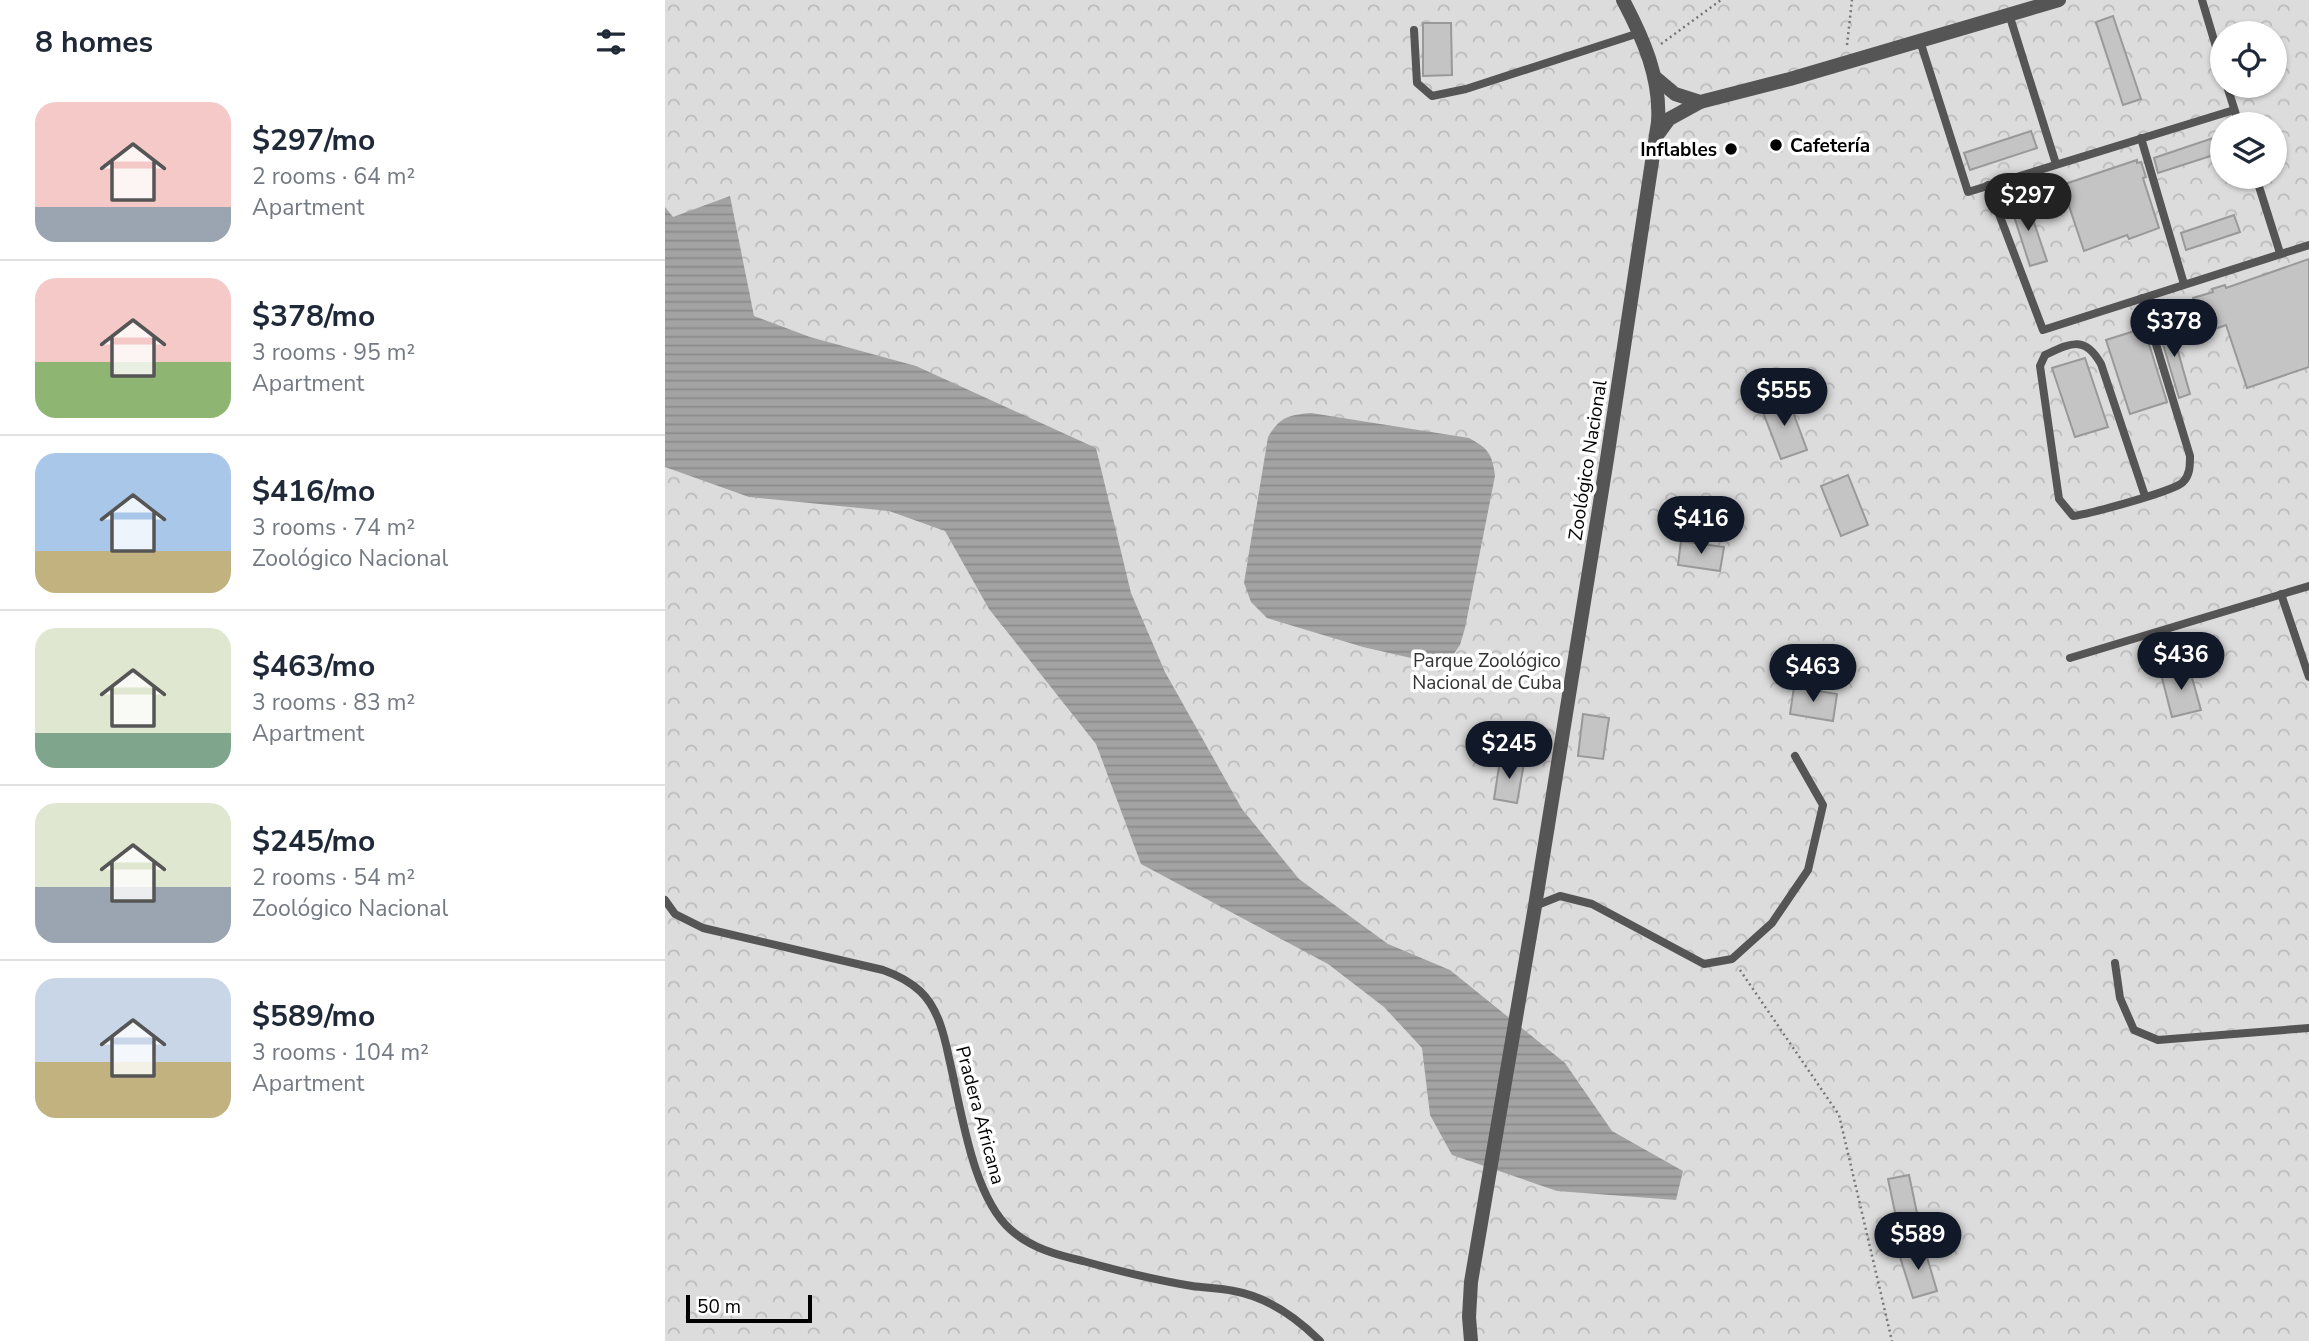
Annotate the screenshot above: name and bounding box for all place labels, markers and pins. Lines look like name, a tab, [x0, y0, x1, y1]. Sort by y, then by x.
place label: Cafetería	[1790, 133, 1870, 159]
place label: Inflables	[1640, 137, 1717, 163]
marker: Cafetería	[1768, 137, 1784, 153]
marker: Inflables	[1723, 141, 1739, 157]
pin: $297	[1987, 174, 2069, 233]
pin: $378	[2133, 300, 2215, 359]
pin: $555	[1743, 368, 1825, 428]
pin: $416	[1660, 496, 1742, 556]
pin: $436	[2140, 632, 2222, 692]
pin: $463	[1772, 644, 1854, 704]
pin: $245	[1468, 722, 1550, 781]
pin: $589	[1877, 1212, 1959, 1272]

